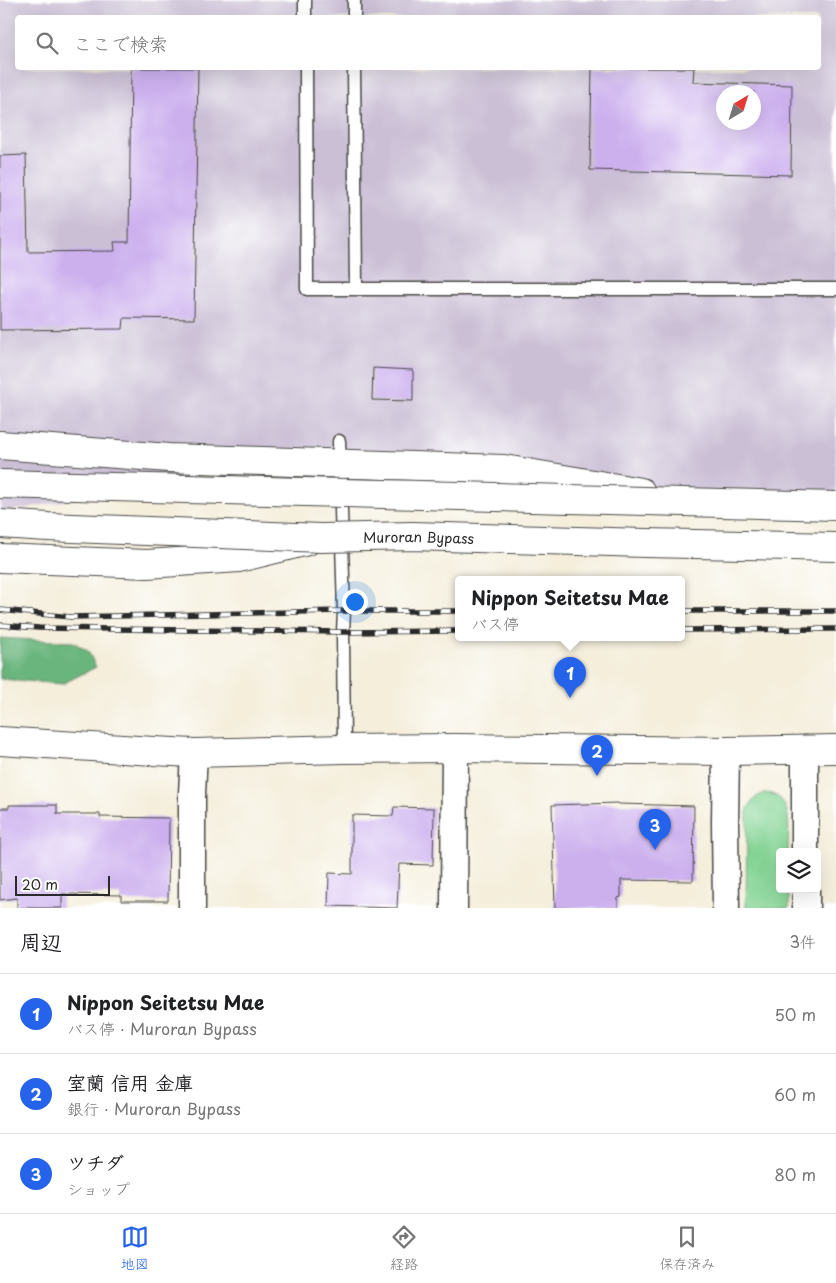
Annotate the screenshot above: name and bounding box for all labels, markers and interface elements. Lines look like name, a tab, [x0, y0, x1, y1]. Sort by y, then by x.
search box	[15, 15, 821, 70]
icon: search	[33, 29, 61, 57]
text: ここで検索	[73, 29, 168, 57]
north arrow	[716, 85, 761, 130]
street label: Muroran Bypass	[363, 525, 475, 548]
popup	[455, 576, 685, 641]
text: Nippon Seitetsu Mae	[471, 583, 669, 611]
your location	[342, 589, 368, 615]
text: バス停	[471, 611, 519, 635]
pin: 1	[554, 657, 586, 698]
pin: 2	[581, 735, 613, 776]
pin: 3	[639, 809, 671, 850]
map controls	[776, 848, 821, 893]
button: layers	[776, 848, 821, 893]
scale bar	[15, 873, 110, 896]
text: 20 m	[22, 874, 58, 895]
text: 周辺	[20, 925, 62, 957]
text: 3件	[789, 929, 816, 953]
text: Nippon Seitetsu Mae	[67, 988, 264, 1016]
text: 1	[32, 1002, 40, 1026]
text: 50 m	[775, 1002, 816, 1026]
text: バス停 · Muroran Bypass	[67, 1016, 257, 1040]
text: 室蘭 信用 金庫	[67, 1068, 193, 1096]
text: 2	[30, 1082, 42, 1106]
text: 60 m	[774, 1082, 816, 1106]
text: 銀行 · Muroran Bypass	[67, 1096, 241, 1120]
text: ツチダ	[67, 1148, 124, 1176]
text: 3	[31, 1162, 41, 1186]
text: 80 m	[774, 1162, 816, 1186]
text: ショップ	[67, 1176, 130, 1200]
tab: 地図	[121, 1223, 149, 1274]
tab: 経路	[390, 1223, 418, 1274]
tab: 保存済み	[659, 1223, 715, 1274]

